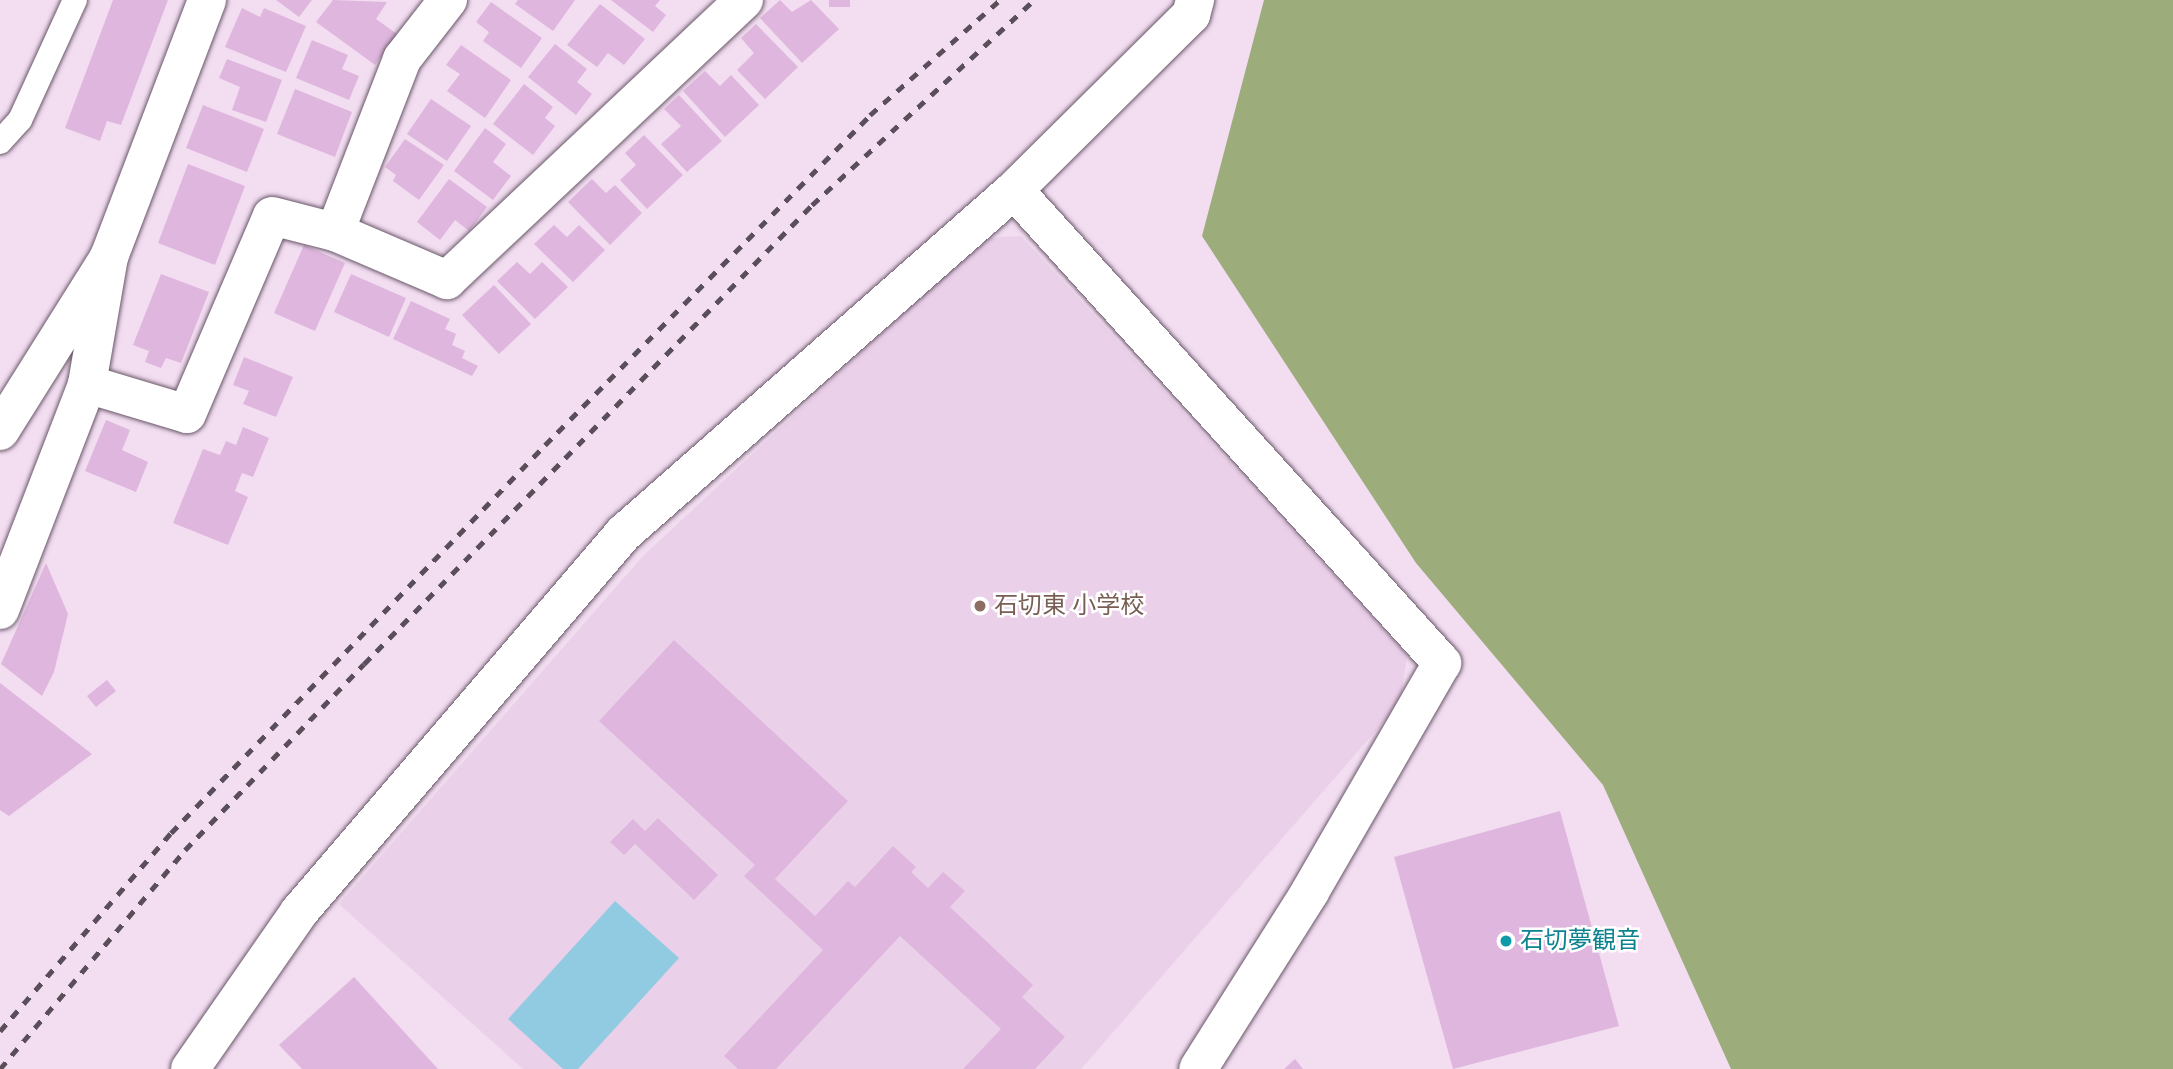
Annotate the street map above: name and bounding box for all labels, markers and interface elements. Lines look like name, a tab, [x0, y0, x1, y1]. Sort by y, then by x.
place label: 石切東 小学校	[994, 592, 1144, 620]
marker: 石切東 小学校	[972, 598, 988, 614]
place label: 石切夢観音	[1520, 927, 1640, 955]
marker: 石切夢観音	[1498, 933, 1514, 949]

